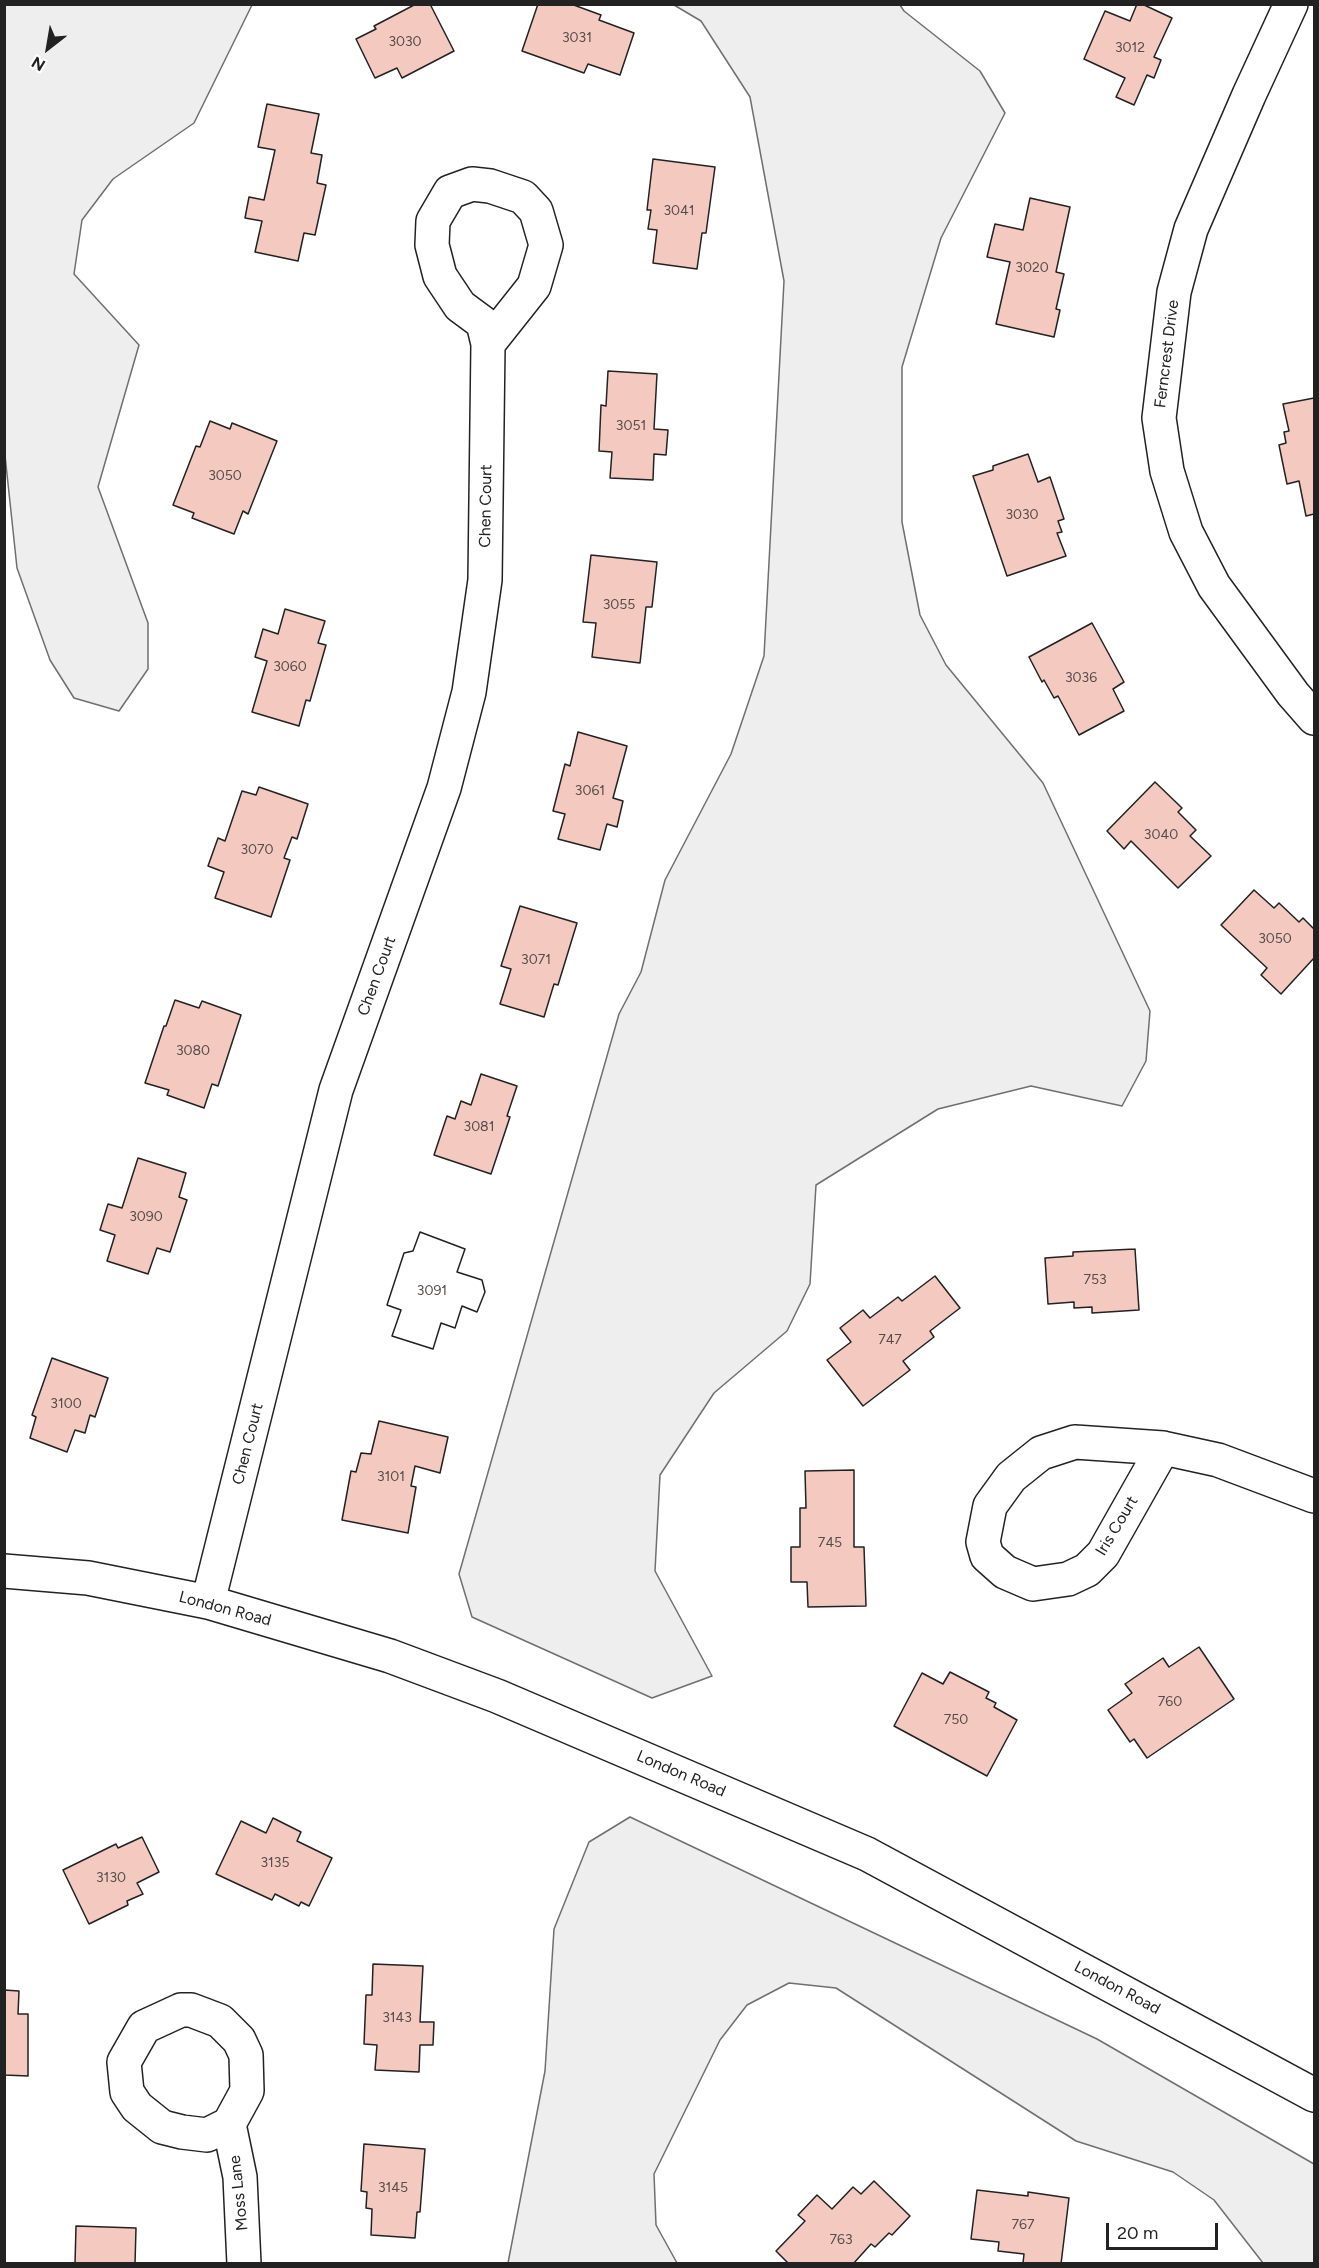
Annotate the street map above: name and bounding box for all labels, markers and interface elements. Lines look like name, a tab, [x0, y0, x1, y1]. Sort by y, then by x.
north arrow	[18, 18, 78, 78]
house number: 3031	[562, 30, 592, 46]
house number: 3030	[388, 34, 422, 50]
house number: 3012	[1115, 40, 1145, 56]
text: N	[28, 53, 49, 75]
house number: 3041	[663, 203, 695, 219]
house number: 3020	[1015, 260, 1049, 276]
street label: Ferncrest Drive	[1151, 299, 1183, 409]
house number: 3051	[616, 418, 646, 434]
street label: Chen Court	[476, 464, 496, 548]
house number: 3050	[208, 468, 242, 484]
house number: 3030	[1005, 507, 1039, 523]
house number: 3055	[603, 597, 635, 613]
house number: 3060	[273, 659, 307, 675]
house number: 3036	[1065, 670, 1097, 686]
house number: 3061	[575, 783, 605, 799]
house number: 3040	[1144, 827, 1178, 843]
house number: 3070	[240, 842, 274, 858]
house number: 3050	[1258, 931, 1292, 947]
street label: Chen Court	[354, 934, 400, 1018]
house number: 3071	[521, 952, 551, 968]
house number: 3080	[176, 1043, 210, 1059]
house number: 3081	[464, 1119, 494, 1135]
house number: 3090	[129, 1209, 163, 1225]
house number: 753	[1083, 1272, 1107, 1288]
house number: 3091	[417, 1283, 447, 1299]
house number: 747	[878, 1332, 902, 1348]
house number: 3100	[50, 1396, 82, 1412]
street label: Chen Court	[229, 1401, 267, 1487]
house number: 3101	[377, 1469, 405, 1485]
street label: Iris Court	[1092, 1493, 1142, 1559]
house number: 745	[818, 1535, 842, 1551]
street label: London Road	[177, 1587, 273, 1631]
house number: 760	[1158, 1694, 1182, 1710]
house number: 750	[944, 1712, 968, 1728]
street label: London Road	[634, 1747, 728, 1801]
house number: 3135	[260, 1855, 290, 1871]
house number: 3130	[96, 1870, 126, 1886]
street label: London Road	[1071, 1957, 1163, 2019]
house number: 3143	[382, 2010, 412, 2026]
street label: Moss Lane	[225, 2154, 253, 2232]
house number: 3145	[378, 2180, 408, 2196]
scale bar	[1109, 2211, 1222, 2249]
house number: 767	[1012, 2217, 1034, 2233]
text: 20 m	[1117, 2222, 1158, 2244]
house number: 763	[829, 2232, 853, 2248]

